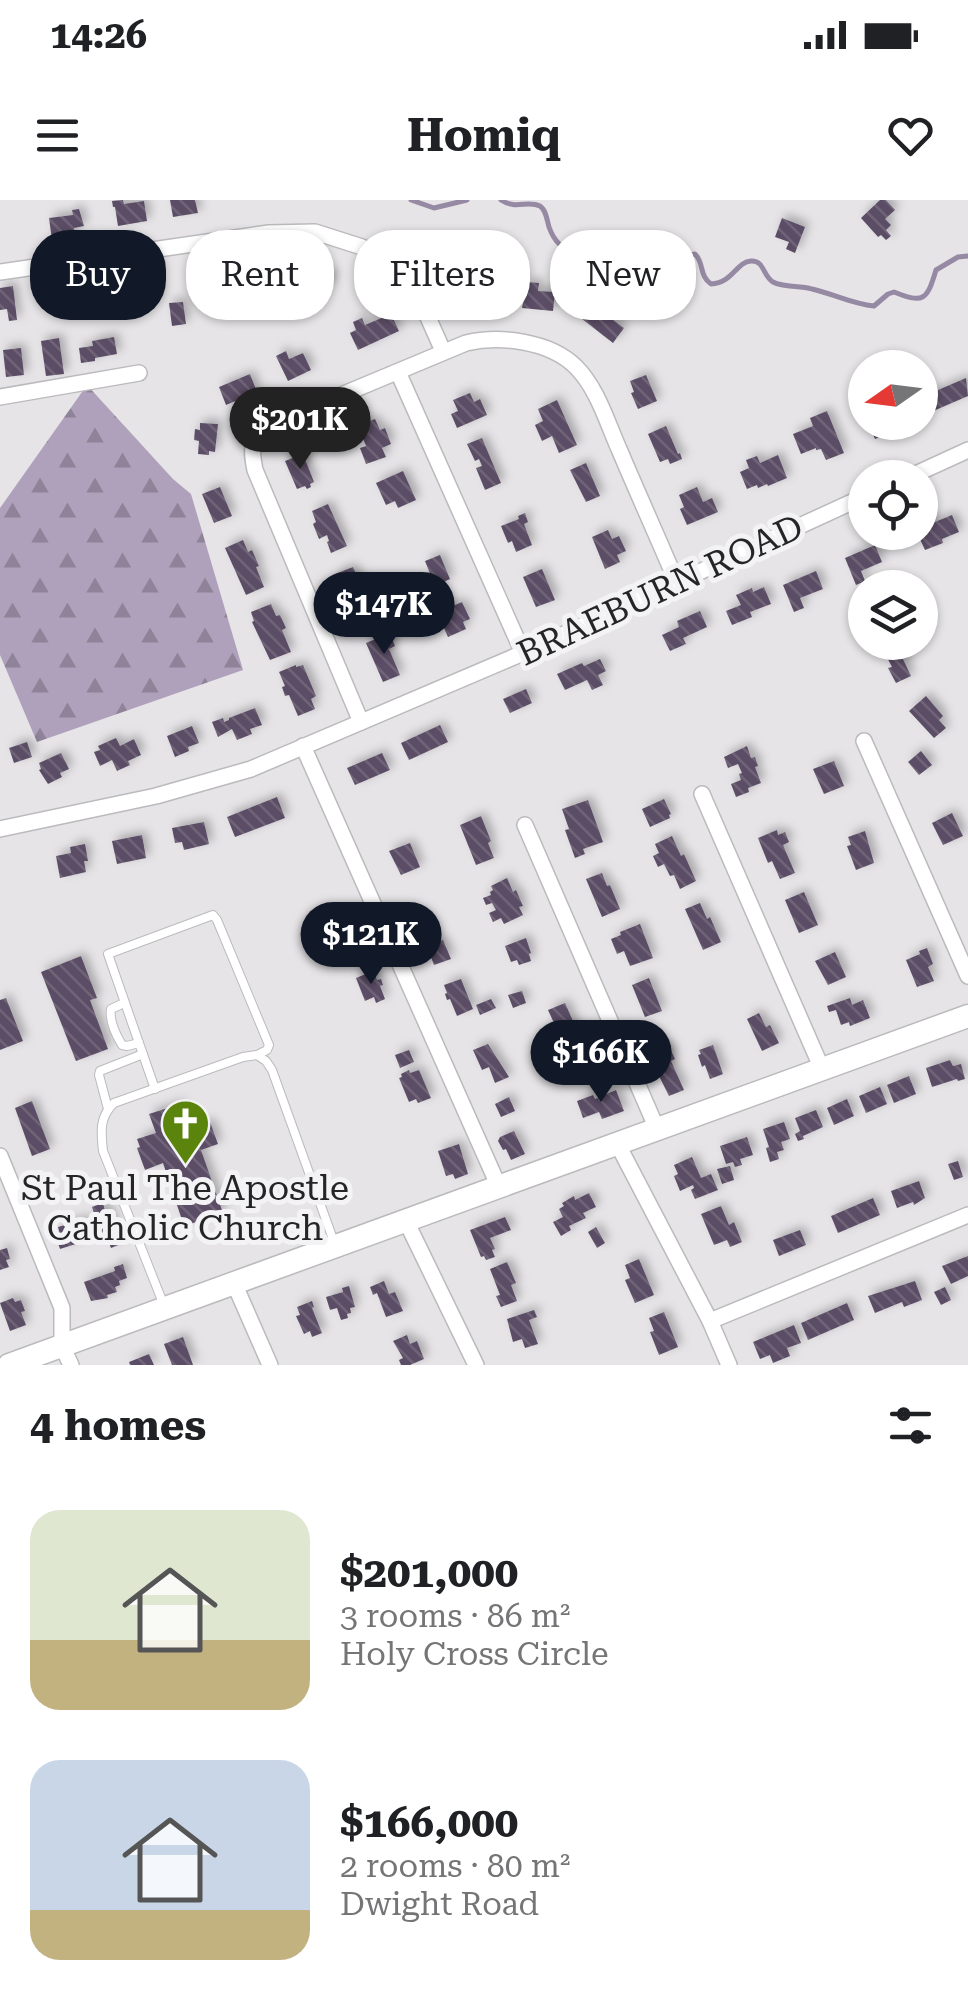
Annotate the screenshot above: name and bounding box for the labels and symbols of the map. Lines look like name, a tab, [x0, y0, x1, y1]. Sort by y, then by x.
north arrow	[848, 350, 938, 440]
pin: $201K	[230, 387, 370, 472]
street label: BRAEBURN ROAD	[511, 506, 809, 675]
pin: $147K	[314, 572, 454, 657]
pin: $121K	[301, 902, 441, 987]
pin: $166K	[531, 1020, 671, 1105]
church icon: St Paul The Apostle Catholic Church	[159, 1098, 211, 1166]
place label: St Paul The Apostle Catholic Church	[21, 1168, 349, 1249]

